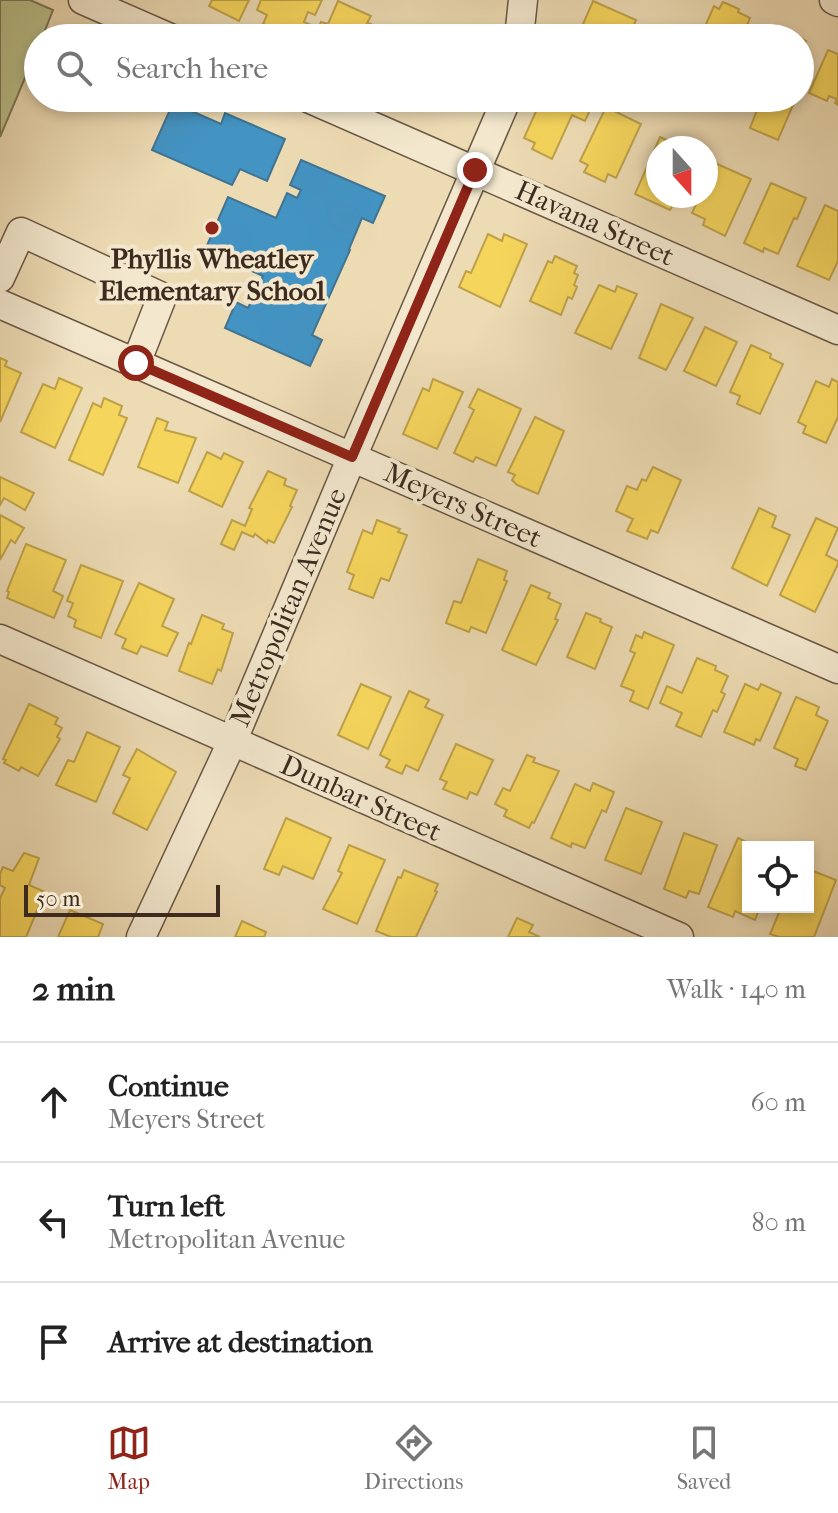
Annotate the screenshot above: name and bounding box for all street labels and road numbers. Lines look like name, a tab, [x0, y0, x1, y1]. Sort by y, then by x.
street label: Havana Street	[510, 173, 680, 273]
street label: Meyers Street	[379, 456, 547, 554]
street label: Metropolitan Avenue	[223, 483, 353, 731]
street label: Dunbar Street	[275, 748, 447, 848]

